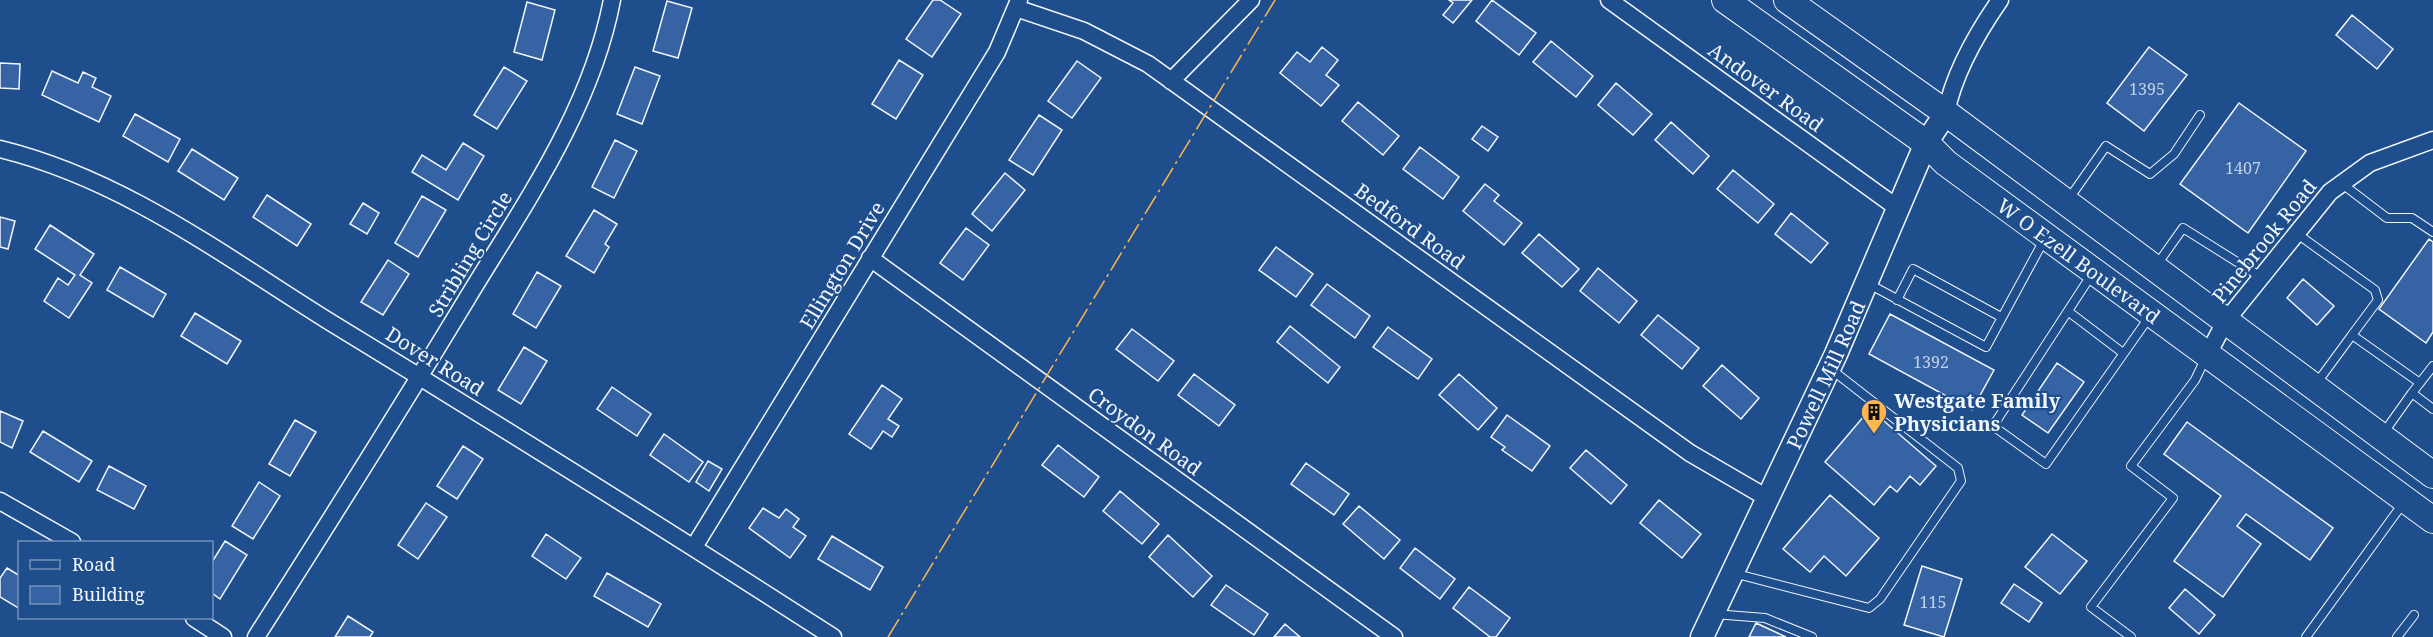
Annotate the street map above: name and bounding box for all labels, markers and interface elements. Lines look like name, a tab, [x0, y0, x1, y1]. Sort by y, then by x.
street label: Andover Road	[1703, 36, 1829, 138]
house number: 1395	[2129, 78, 2165, 100]
house number: 1407	[2225, 157, 2261, 179]
street label: Pinebrook Road	[2206, 173, 2322, 309]
street label: Bedford Road	[1349, 177, 1471, 275]
street label: Stribling Circle	[422, 186, 518, 322]
street label: W O Ezell Boulevard	[1992, 192, 2166, 329]
street label: Ellington Drive	[793, 196, 891, 334]
street label: Powell Mill Road	[1780, 296, 1871, 453]
street label: Dover Road	[381, 320, 489, 402]
house number: 1392	[1913, 351, 1949, 373]
street label: Croydon Road	[1083, 381, 1207, 481]
place label: Westgate Family Physicians	[1894, 387, 2061, 437]
building icon: Westgate Family Physicians	[1859, 397, 1889, 435]
legend	[18, 541, 213, 619]
text: Road	[72, 552, 115, 576]
text: Building	[72, 582, 145, 606]
house number: 115	[1920, 591, 1946, 613]

